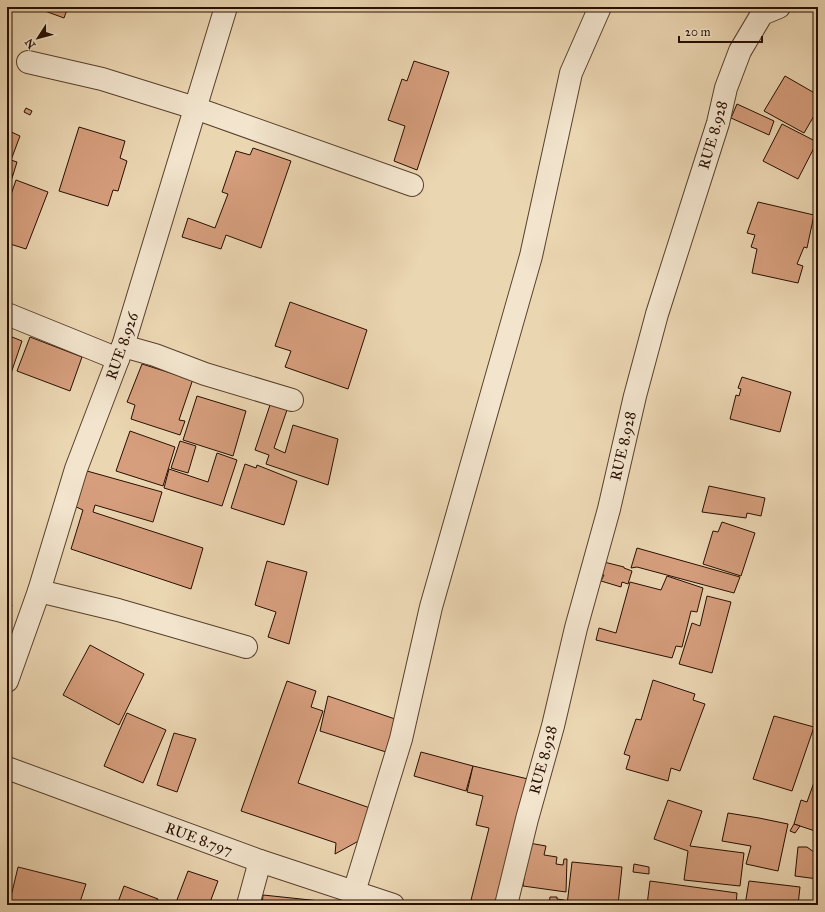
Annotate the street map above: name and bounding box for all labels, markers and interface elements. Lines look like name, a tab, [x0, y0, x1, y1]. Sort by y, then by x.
north arrow	[18, 18, 58, 58]
scale bar	[679, 18, 762, 44]
text: 20 m	[685, 25, 711, 39]
text: N	[22, 35, 38, 51]
street label: RUE 8.928	[695, 99, 731, 171]
street label: RUE 8.926	[102, 309, 142, 382]
street label: RUE 8.928	[606, 410, 640, 482]
street label: RUE 8.928	[525, 724, 561, 796]
street label: RUE 8.797	[163, 819, 235, 859]

